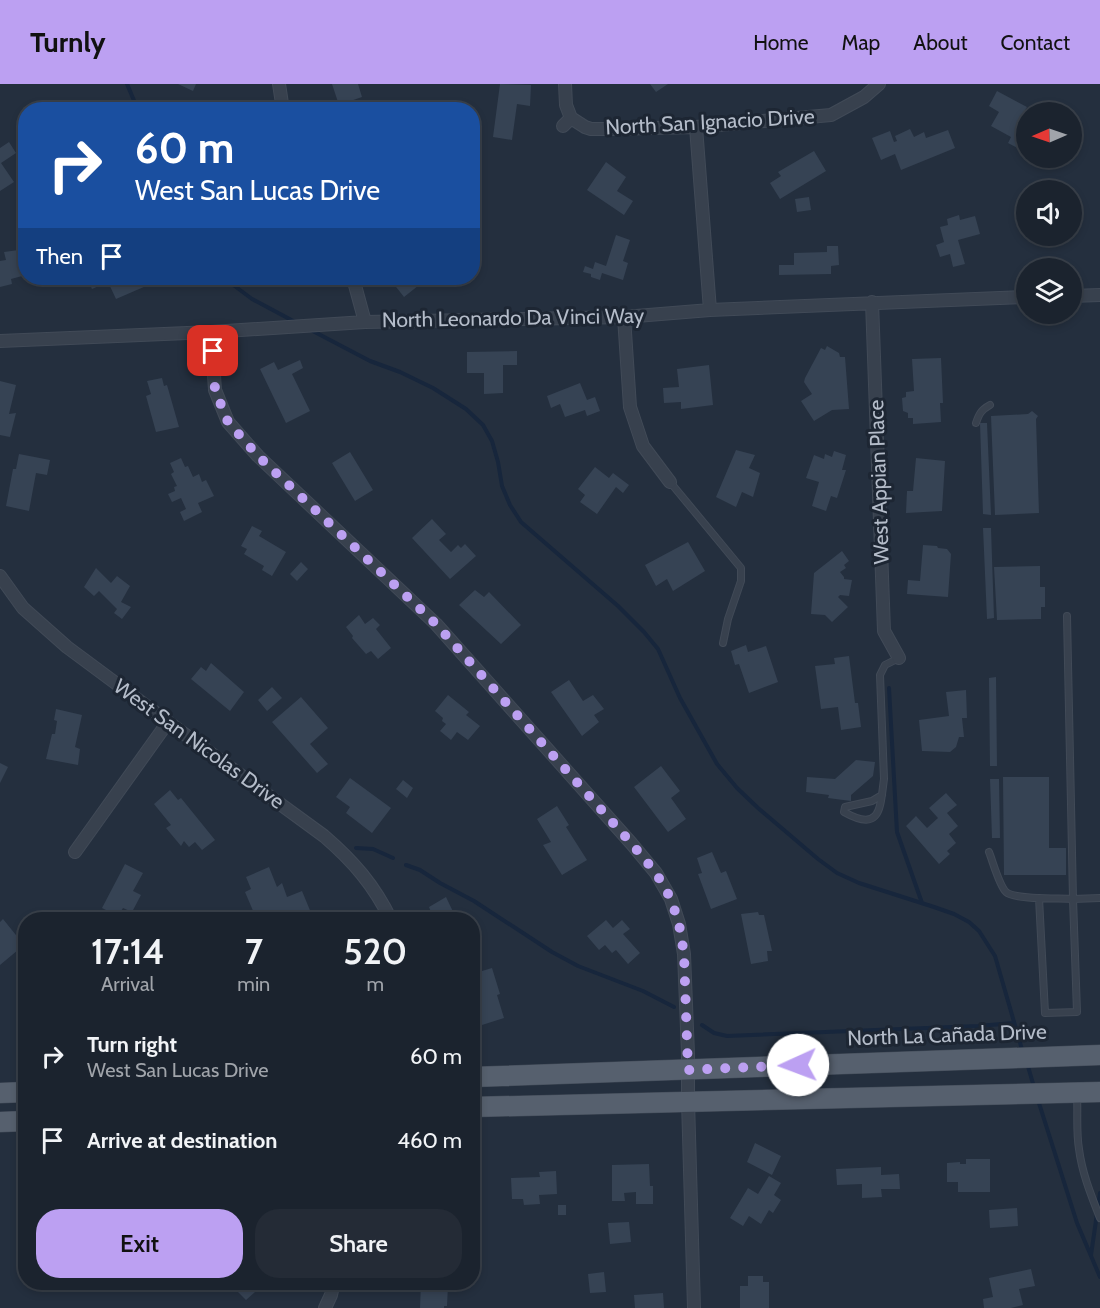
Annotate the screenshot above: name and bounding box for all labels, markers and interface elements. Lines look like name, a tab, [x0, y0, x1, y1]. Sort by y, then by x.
text: Turnly	[30, 25, 106, 59]
text: Home	[753, 30, 809, 55]
text: Map	[842, 30, 880, 55]
text: About	[913, 30, 967, 55]
text: Contact	[1000, 30, 1070, 55]
north arrow	[1016, 102, 1082, 168]
map controls	[1016, 102, 1082, 324]
street label: North San Ignacio Drive	[605, 104, 815, 139]
text: 60 m	[135, 122, 234, 174]
icon: right	[36, 126, 114, 204]
text: West San Lucas Drive	[135, 174, 380, 207]
button: sound	[1016, 180, 1082, 246]
icon: arrive	[95, 240, 128, 273]
text: Then	[36, 243, 83, 270]
button: layers	[1016, 258, 1082, 324]
street label: North Leonardo Da Vinci Way	[382, 303, 645, 332]
pin	[187, 325, 238, 376]
icon: arrive	[196, 334, 229, 367]
street label: West Appian Place	[863, 399, 894, 565]
street label: West San Nicolas Drive	[109, 673, 290, 814]
text: 17:14	[91, 929, 164, 973]
text: 7	[245, 929, 263, 973]
text: 520	[343, 929, 407, 973]
text: Arrival	[101, 972, 154, 996]
text: min	[237, 972, 270, 996]
text: m	[366, 972, 384, 996]
street label: North La Cañada Drive	[847, 1019, 1047, 1050]
text: Turn right	[87, 1031, 177, 1058]
position arrow	[766, 1033, 830, 1097]
icon: right	[36, 1040, 69, 1073]
text: 60 m	[410, 1043, 462, 1070]
text: West San Lucas Drive	[87, 1058, 269, 1082]
icon: arrive	[36, 1124, 69, 1157]
text: Arrive at destination	[87, 1127, 277, 1154]
text: 460 m	[397, 1127, 462, 1154]
button: Exit	[36, 1209, 243, 1278]
button: Share	[255, 1209, 462, 1278]

